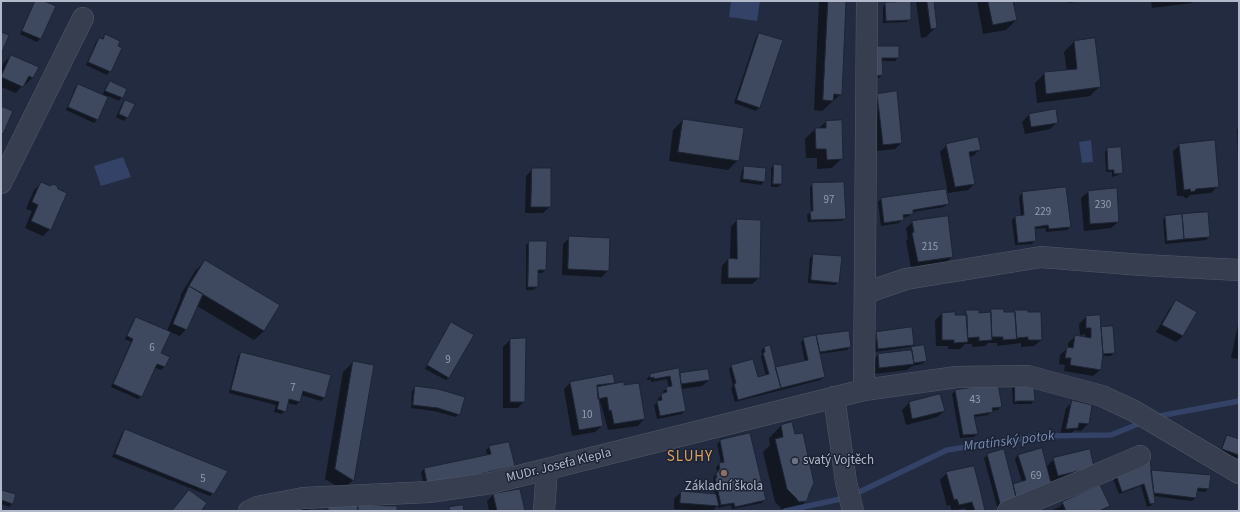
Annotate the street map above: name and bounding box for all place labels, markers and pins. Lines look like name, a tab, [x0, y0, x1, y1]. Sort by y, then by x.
place label: svatý Vojtěch	[803, 453, 874, 469]
marker: svatý Vojtěch	[790, 456, 800, 466]
marker: Základní škola	[719, 468, 729, 478]
place label: Základní škola	[685, 479, 763, 495]

